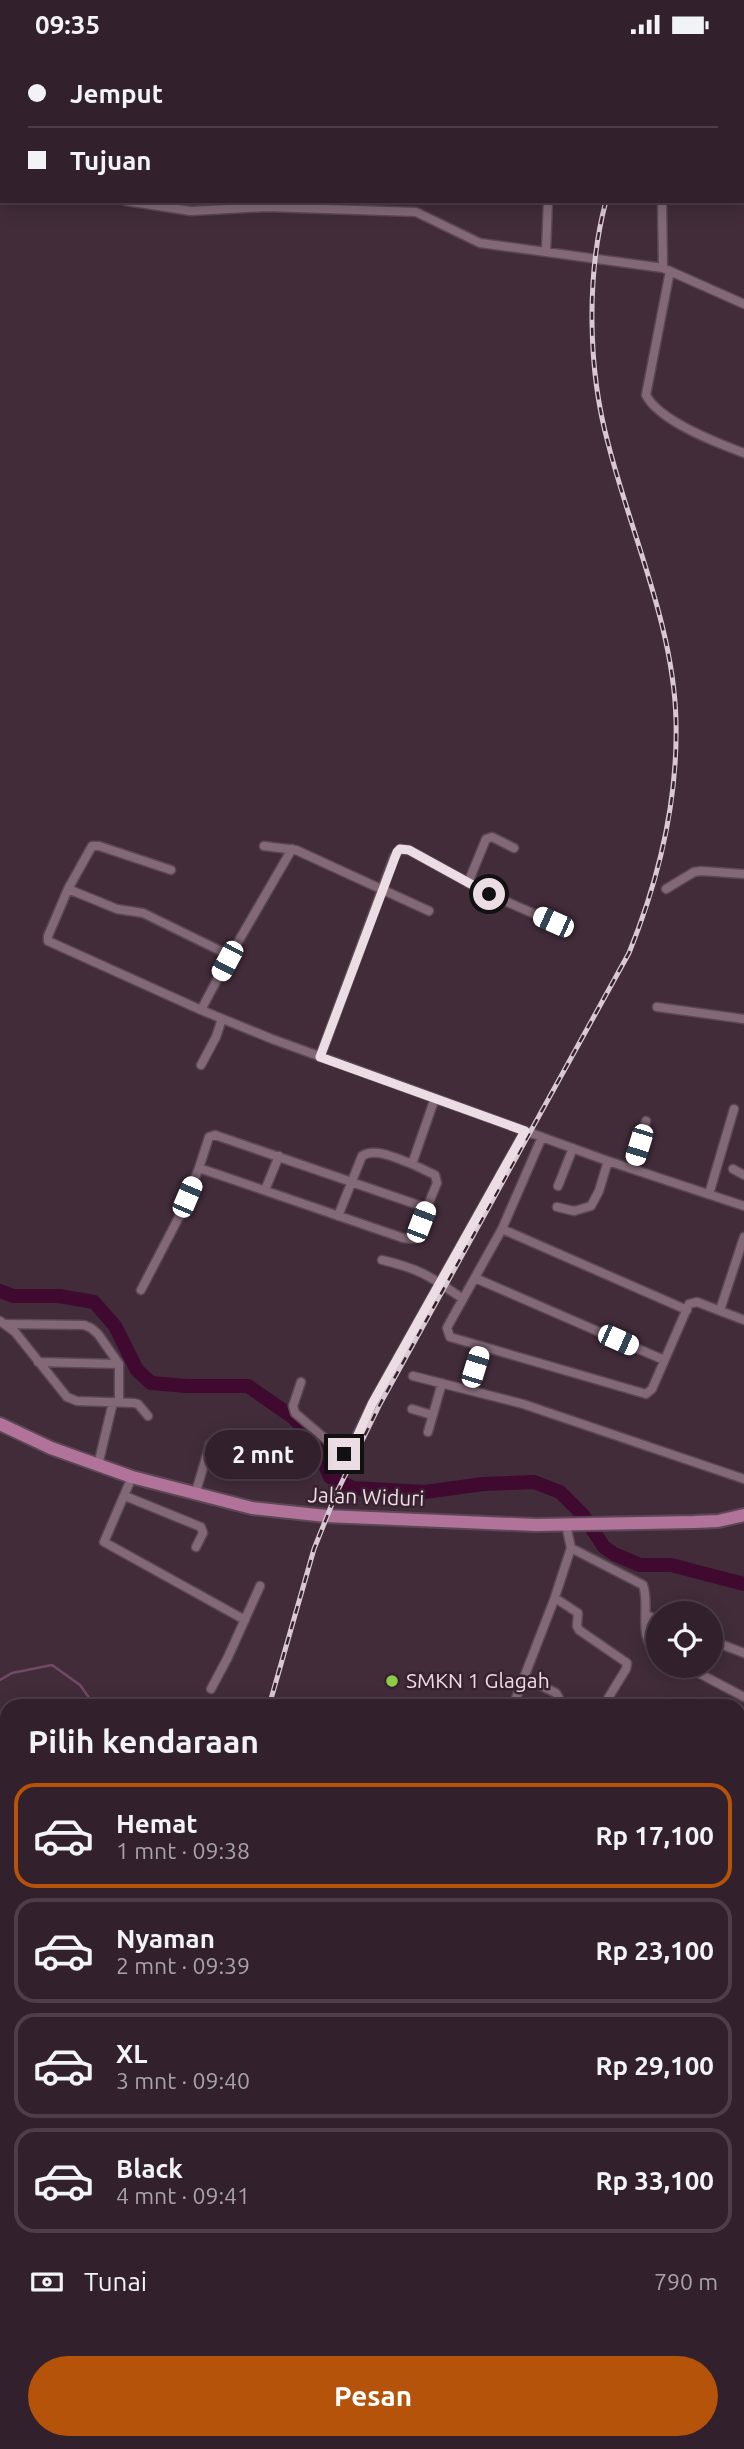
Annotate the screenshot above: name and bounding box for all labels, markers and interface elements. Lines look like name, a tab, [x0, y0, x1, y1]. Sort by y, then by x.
text: 09:35	[35, 10, 100, 39]
text: Jemput	[70, 79, 163, 108]
text: Tujuan	[70, 146, 151, 175]
route start	[473, 878, 505, 910]
car	[530, 904, 577, 940]
car	[208, 938, 247, 984]
car	[623, 1122, 656, 1168]
car	[170, 1174, 205, 1220]
car	[404, 1199, 439, 1245]
car	[595, 1322, 642, 1358]
car	[459, 1344, 492, 1390]
callout: 2 mnt	[204, 1429, 320, 1479]
route end	[328, 1438, 360, 1470]
text: 2 mnt	[232, 1442, 294, 1467]
street label: Jalan Widuri	[307, 1482, 425, 1510]
map controls	[646, 1601, 723, 1678]
button: locate	[646, 1601, 723, 1678]
place label: SMKN 1 Glagah	[406, 1668, 550, 1692]
marker: SMKN 1 Glagah	[384, 1673, 400, 1689]
text: Pilih kendaraan	[28, 1723, 259, 1759]
icon: car	[32, 1804, 95, 1867]
text: Hemat	[116, 1809, 198, 1838]
text: Rp 17,100	[595, 1821, 714, 1850]
text: 1 mnt · 09:38	[116, 1838, 250, 1863]
icon: car	[32, 1919, 95, 1982]
text: Nyaman	[116, 1924, 215, 1953]
text: Rp 23,100	[595, 1936, 714, 1965]
text: 2 mnt · 09:39	[116, 1953, 250, 1978]
icon: car	[32, 2034, 95, 2097]
text: XL	[116, 2039, 147, 2068]
text: Rp 29,100	[595, 2051, 714, 2080]
text: 3 mnt · 09:40	[116, 2068, 250, 2093]
icon: car	[32, 2149, 95, 2212]
text: Black	[116, 2154, 183, 2183]
text: Rp 33,100	[595, 2166, 714, 2195]
text: 4 mnt · 09:41	[116, 2183, 250, 2208]
icon: cash	[28, 2263, 66, 2301]
text: Tunai	[84, 2267, 147, 2296]
text: 790 m	[654, 2269, 718, 2294]
button: Pesan	[28, 2356, 718, 2436]

